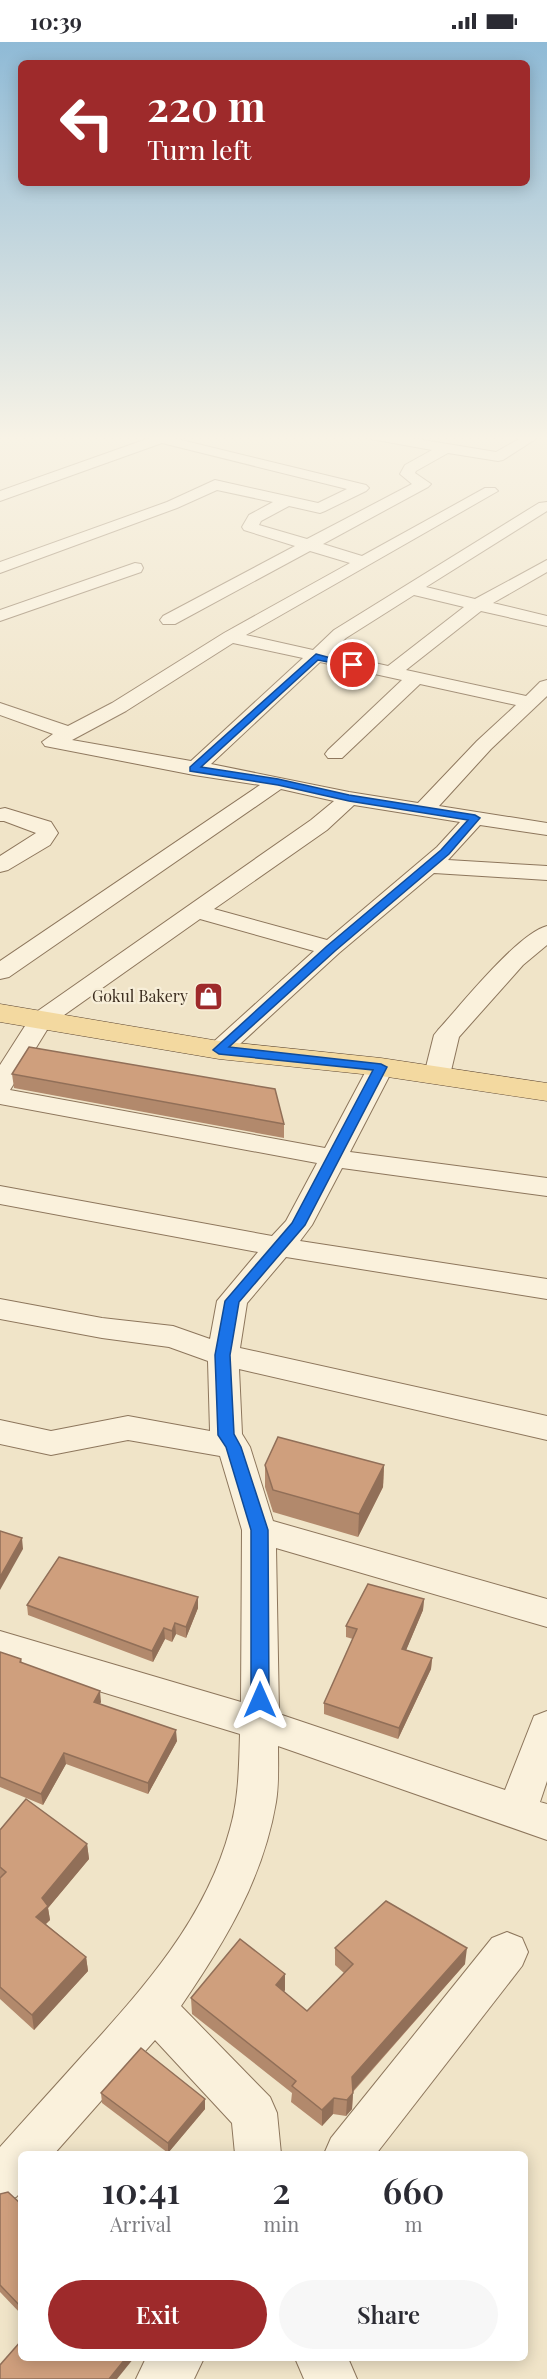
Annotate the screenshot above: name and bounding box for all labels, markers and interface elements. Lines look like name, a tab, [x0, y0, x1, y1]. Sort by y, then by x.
text: 10:39	[30, 6, 82, 36]
text: 220 m	[147, 77, 266, 133]
icon: left	[48, 84, 126, 162]
text: Turn left	[147, 131, 251, 167]
pin	[327, 639, 378, 690]
icon: arrive	[336, 648, 369, 681]
shop icon: Gokul Bakery	[193, 980, 225, 1012]
place label: Gokul Bakery	[92, 985, 188, 1006]
position arrow	[228, 1668, 292, 1732]
text: 10:41	[101, 2165, 180, 2213]
text: 2	[272, 2165, 290, 2213]
text: 660	[382, 2165, 445, 2213]
text: Arrival	[110, 2210, 172, 2237]
text: min	[264, 2210, 299, 2237]
text: m	[405, 2210, 422, 2237]
button: Exit	[48, 2280, 267, 2349]
button: Share	[279, 2280, 498, 2349]

